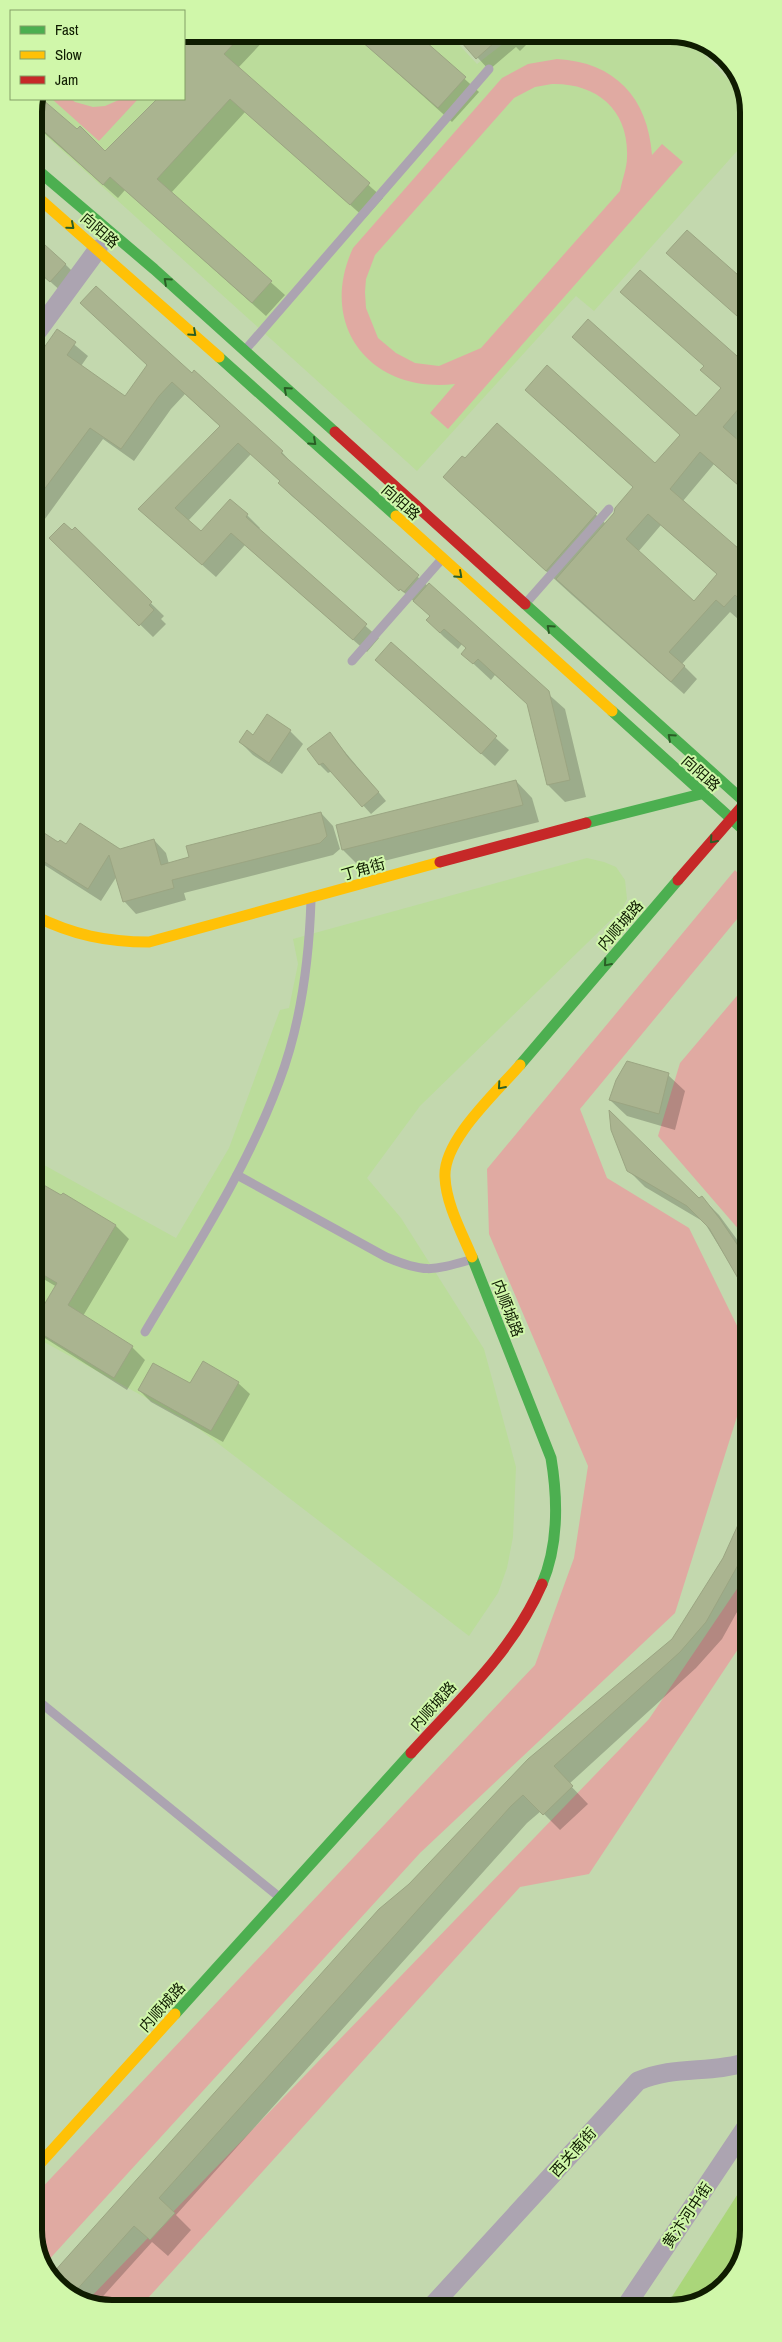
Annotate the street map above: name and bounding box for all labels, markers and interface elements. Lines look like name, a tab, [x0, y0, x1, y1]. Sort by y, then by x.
legend	[10, 10, 185, 100]
text: Fast	[55, 19, 79, 40]
text: Slow	[55, 44, 82, 65]
text: Jam	[55, 69, 78, 90]
street label: 向阳路	[76, 207, 124, 253]
one-way arrow	[65, 220, 74, 228]
one-way arrow	[163, 278, 172, 287]
one-way arrow	[187, 327, 196, 336]
one-way arrow	[283, 387, 292, 396]
one-way arrow	[308, 436, 317, 445]
street label: 向阳路	[377, 479, 425, 525]
one-way arrow	[454, 569, 463, 578]
one-way arrow	[547, 625, 556, 634]
one-way arrow	[668, 734, 677, 743]
street label: 向阳路	[677, 750, 725, 796]
one-way arrow	[710, 834, 719, 843]
street label: 丁角街	[338, 853, 388, 885]
street label: 内顺城路	[592, 895, 648, 955]
one-way arrow	[604, 957, 613, 966]
one-way arrow	[498, 1081, 507, 1090]
street label: 内顺城路	[487, 1276, 529, 1340]
street label: 内顺城路	[405, 1677, 461, 1735]
street label: 内顺城路	[134, 1978, 190, 2036]
street label: 西关南街	[545, 2123, 601, 2181]
street label: 黄汴河中街	[657, 2178, 717, 2252]

